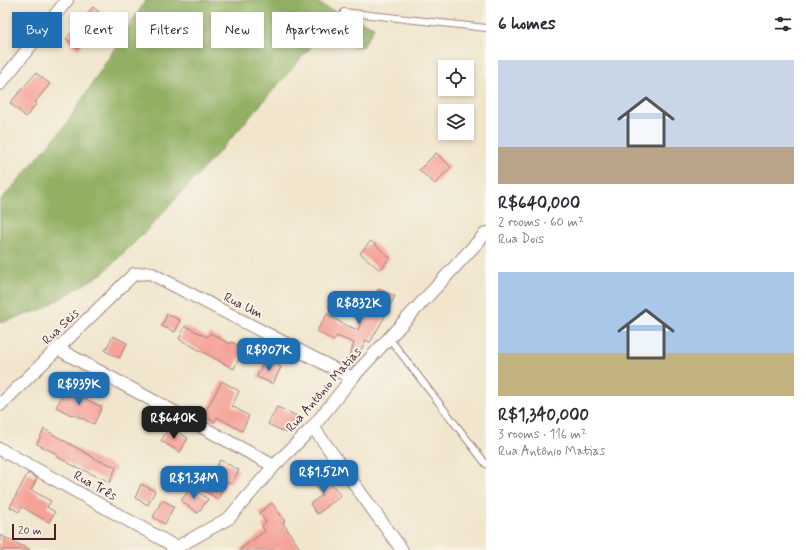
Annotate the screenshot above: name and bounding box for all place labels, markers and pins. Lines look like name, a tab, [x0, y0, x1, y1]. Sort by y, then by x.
pin: R$832K	[326, 291, 392, 325]
pin: R$907K	[236, 338, 302, 372]
pin: R$939K	[46, 372, 112, 406]
pin: R$640K	[141, 406, 207, 440]
pin: R$1.52M	[287, 460, 361, 494]
pin: R$1.34M	[157, 466, 231, 500]

